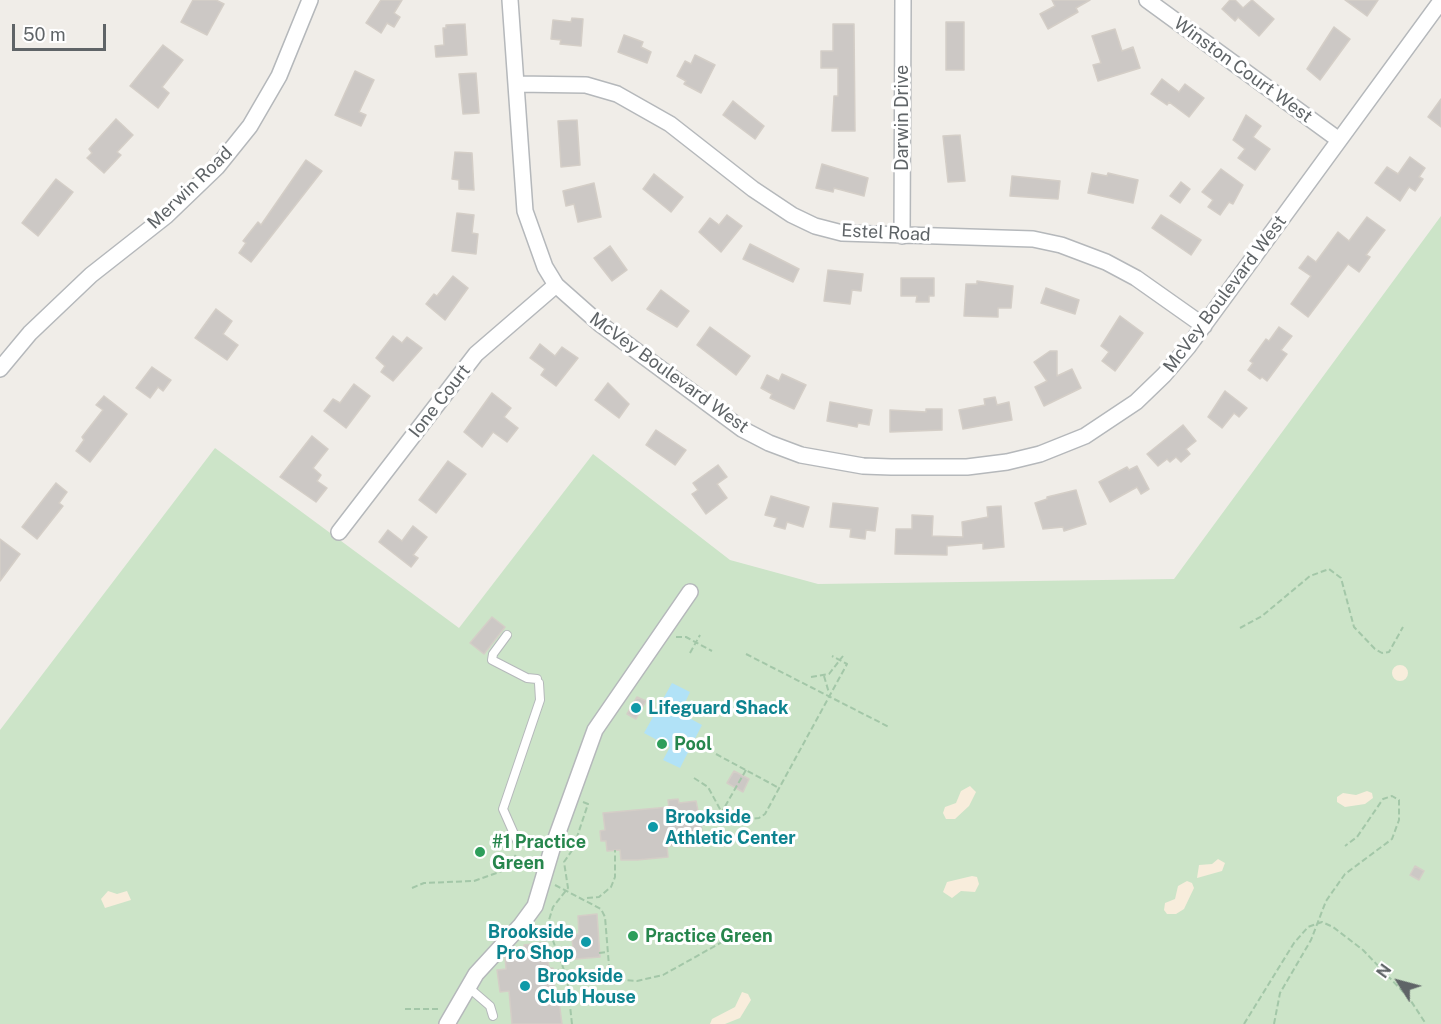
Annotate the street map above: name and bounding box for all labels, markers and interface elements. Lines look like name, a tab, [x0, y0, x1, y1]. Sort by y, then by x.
scale bar	[15, 12, 110, 50]
street label: Winston Court West	[1169, 12, 1317, 128]
text: 50 m	[23, 24, 66, 45]
street label: Darwin Drive	[891, 65, 913, 171]
street label: Merwin Road	[143, 142, 237, 234]
street label: McVey Boulevard West	[1159, 211, 1291, 377]
street label: Estel Road	[841, 220, 931, 246]
street label: McVey Boulevard West	[585, 308, 753, 438]
street label: Ione Court	[405, 360, 475, 442]
place label: Lifeguard Shack	[648, 697, 788, 719]
marker: Lifeguard Shack	[629, 701, 643, 715]
place label: Pool	[674, 733, 712, 755]
marker: Pool	[655, 737, 669, 751]
place label: Brookside Athletic Center	[665, 806, 796, 848]
marker: Brookside Athletic Center	[646, 820, 660, 834]
place label: #1 Practice Green	[492, 831, 586, 874]
marker: #1 Practice Green	[473, 845, 487, 859]
place label: Brookside Pro Shop	[488, 921, 574, 964]
place label: Practice Green	[645, 925, 773, 947]
marker: Practice Green	[626, 929, 640, 943]
marker: Brookside Pro Shop	[579, 935, 593, 949]
north arrow	[1369, 952, 1429, 1012]
text: N	[1373, 960, 1395, 982]
place label: Brookside Club House	[537, 965, 636, 1008]
marker: Brookside Club House	[518, 979, 532, 993]

